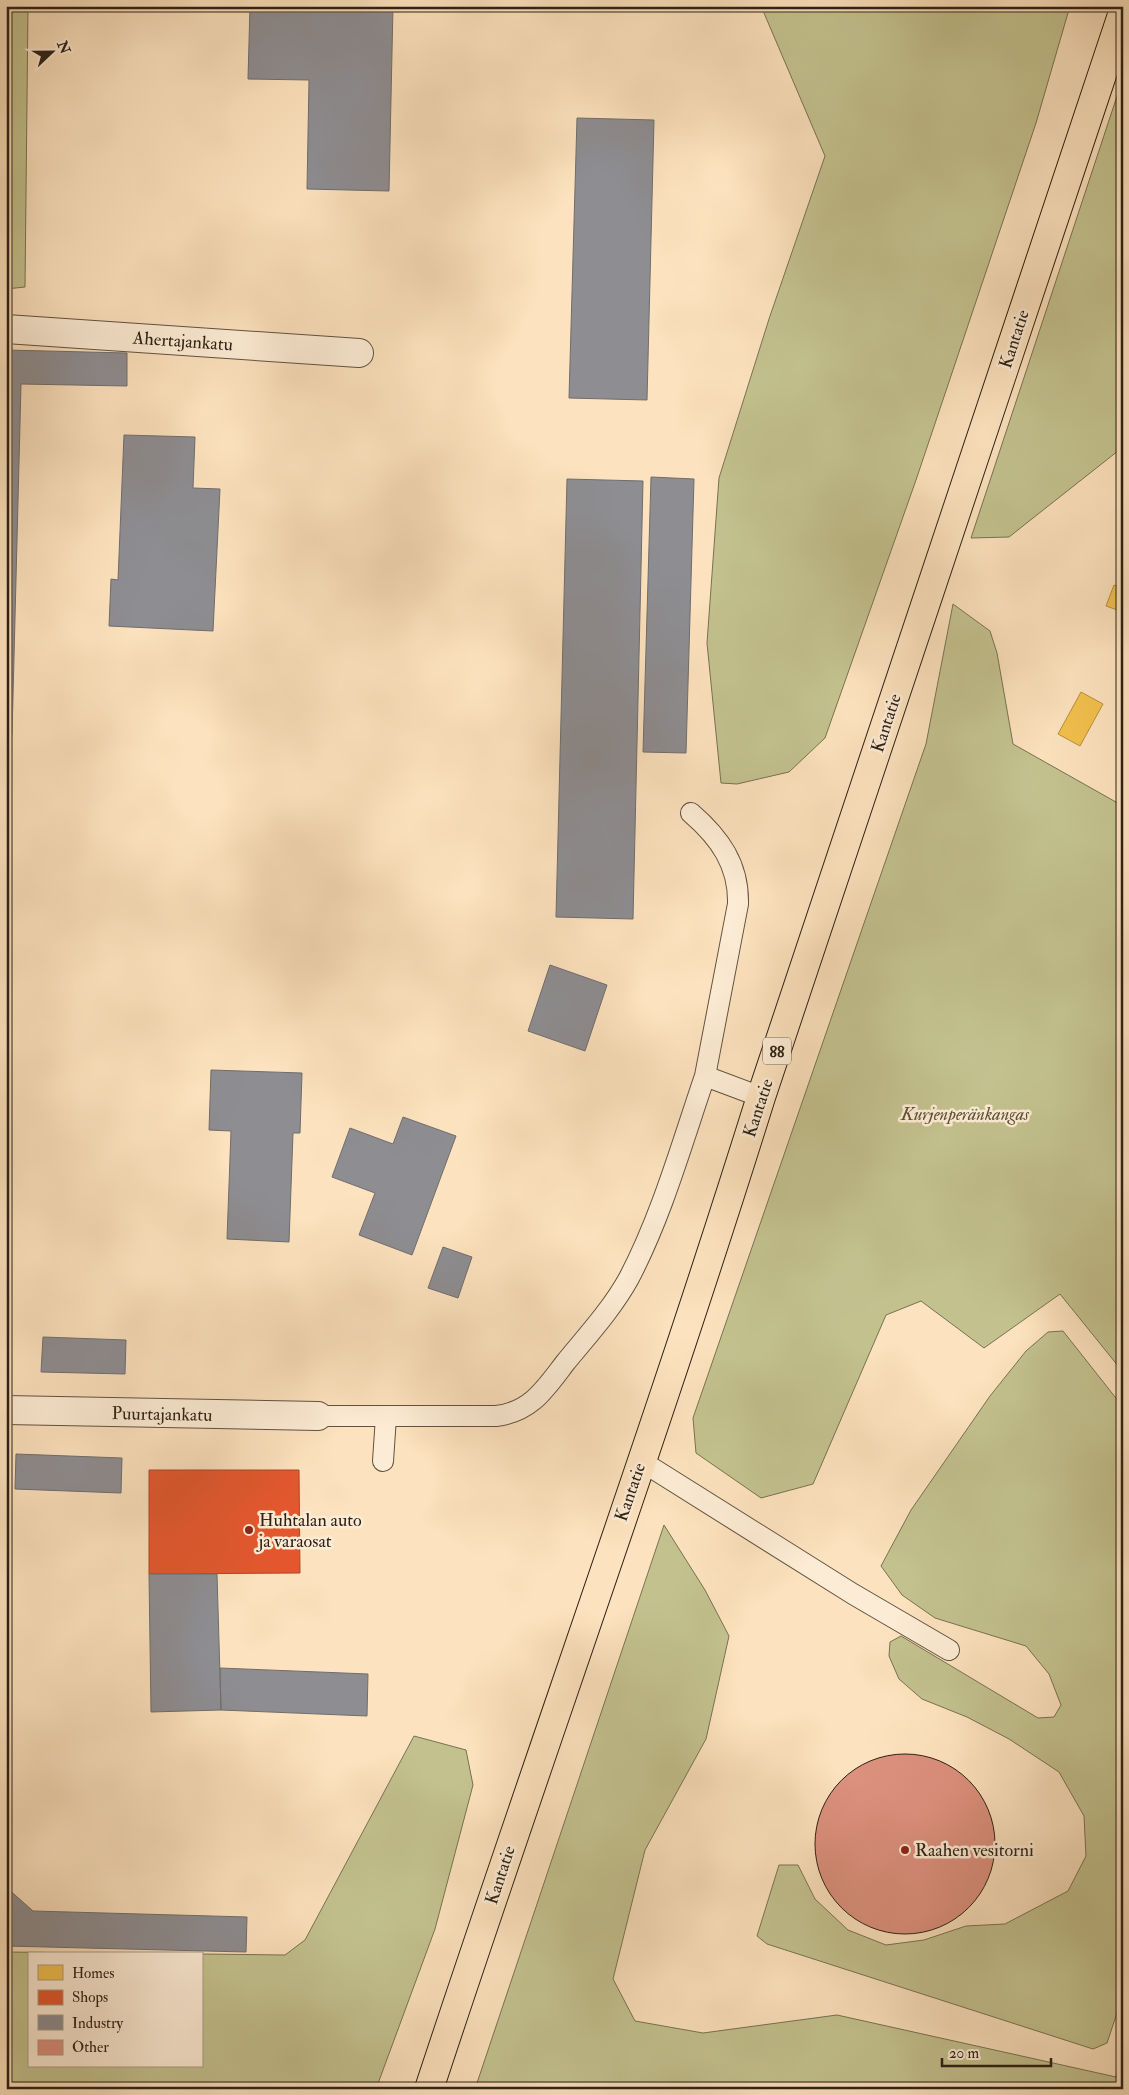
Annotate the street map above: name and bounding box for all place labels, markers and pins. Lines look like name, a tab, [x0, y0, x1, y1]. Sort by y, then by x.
place label: Huhtalan auto ja varaosat	[256, 1509, 362, 1553]
marker: Huhtalan auto ja varaosat	[243, 1524, 255, 1536]
place label: Raahen vesitorni	[915, 1839, 1034, 1862]
marker: Raahen vesitorni	[899, 1844, 911, 1856]

